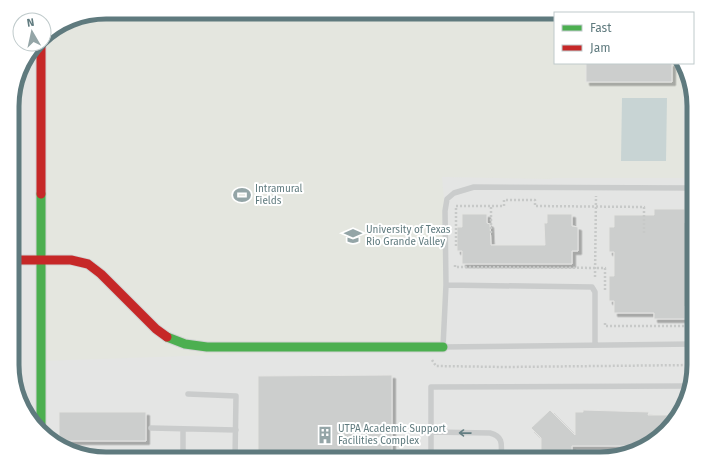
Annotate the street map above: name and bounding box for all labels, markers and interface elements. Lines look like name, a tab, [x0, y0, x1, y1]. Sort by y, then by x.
north arrow	[12, 12, 52, 52]
legend	[554, 12, 694, 64]
text: N	[26, 16, 35, 30]
text: Fast	[590, 21, 612, 35]
text: Jam	[590, 41, 610, 55]
place label: Intramural Fields	[255, 183, 303, 207]
sports icon: Intramural Fields	[232, 185, 252, 205]
place label: University of Texas Rio Grande Valley	[366, 224, 451, 248]
school or university icon: University of Texas Rio Grande Valley	[343, 226, 363, 246]
place label: UTPA Academic Support Facilities Complex	[338, 423, 446, 447]
building icon: UTPA Academic Support Facilities Complex	[315, 425, 335, 445]
one-way arrow	[459, 429, 472, 437]

